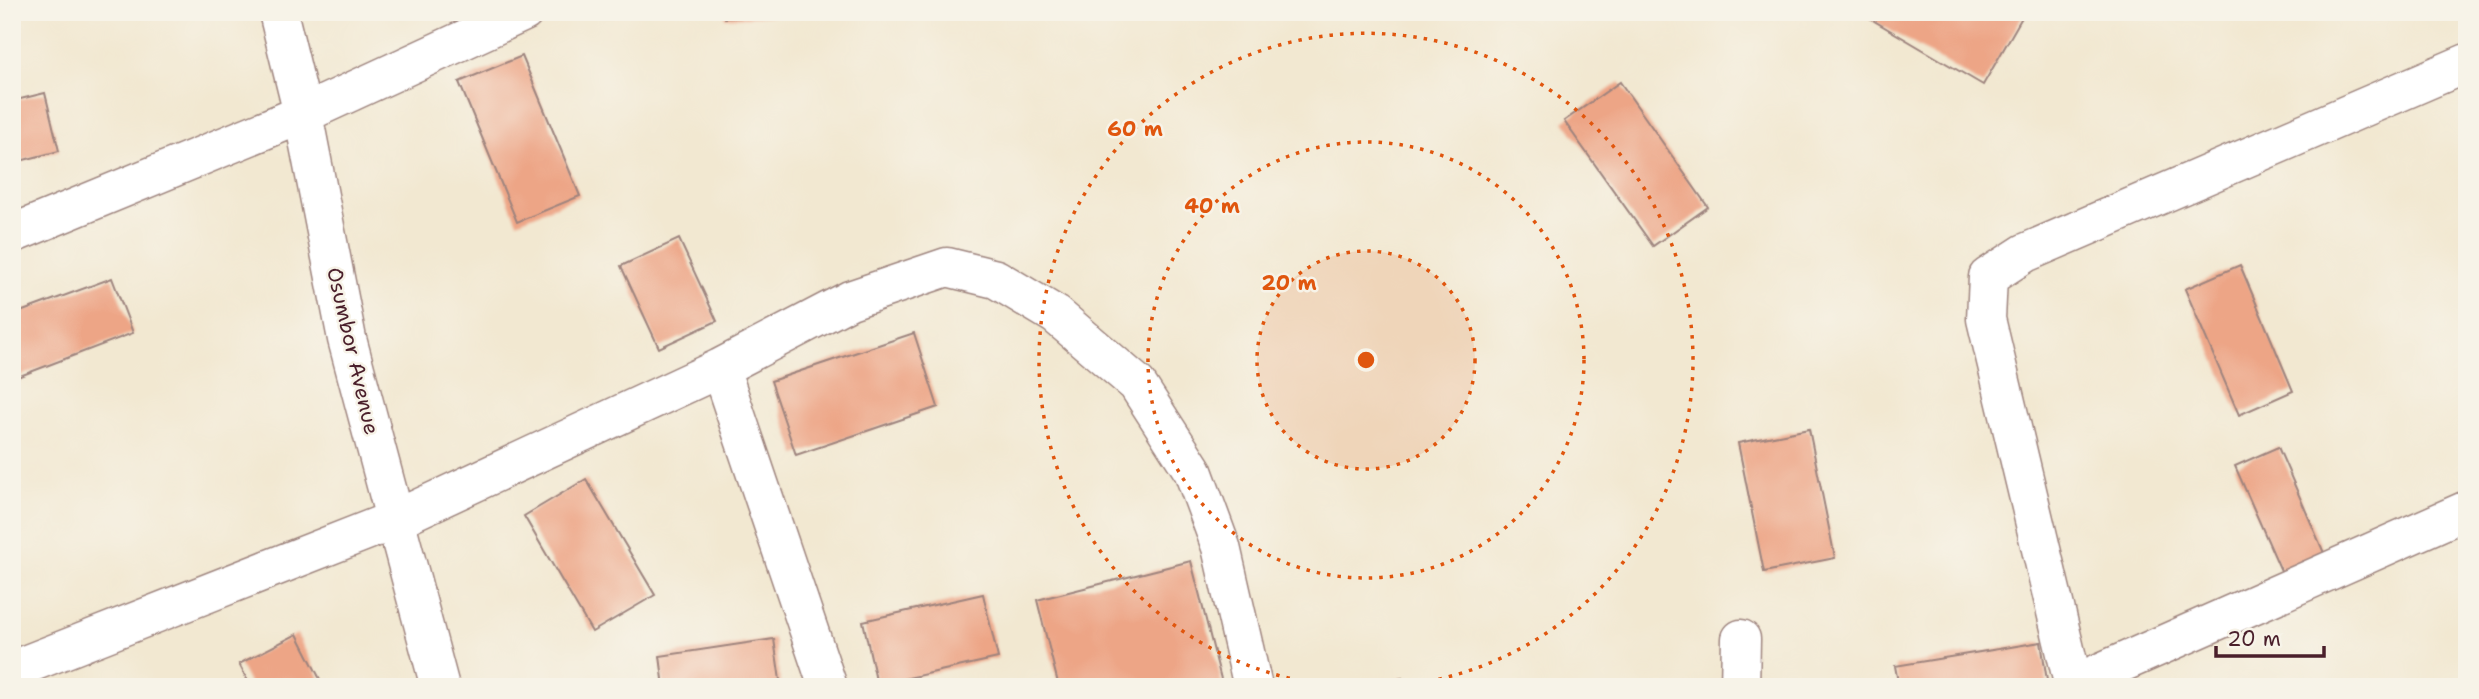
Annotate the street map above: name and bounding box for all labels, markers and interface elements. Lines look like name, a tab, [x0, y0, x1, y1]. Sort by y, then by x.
text: 60 m	[1107, 115, 1163, 143]
text: 40 m	[1184, 192, 1240, 220]
street label: Osumbor Avenue	[320, 265, 386, 437]
text: 20 m	[1261, 269, 1317, 297]
centre of rings	[1354, 348, 1378, 372]
scale bar	[2216, 615, 2325, 659]
text: 20 m	[2227, 625, 2281, 653]

